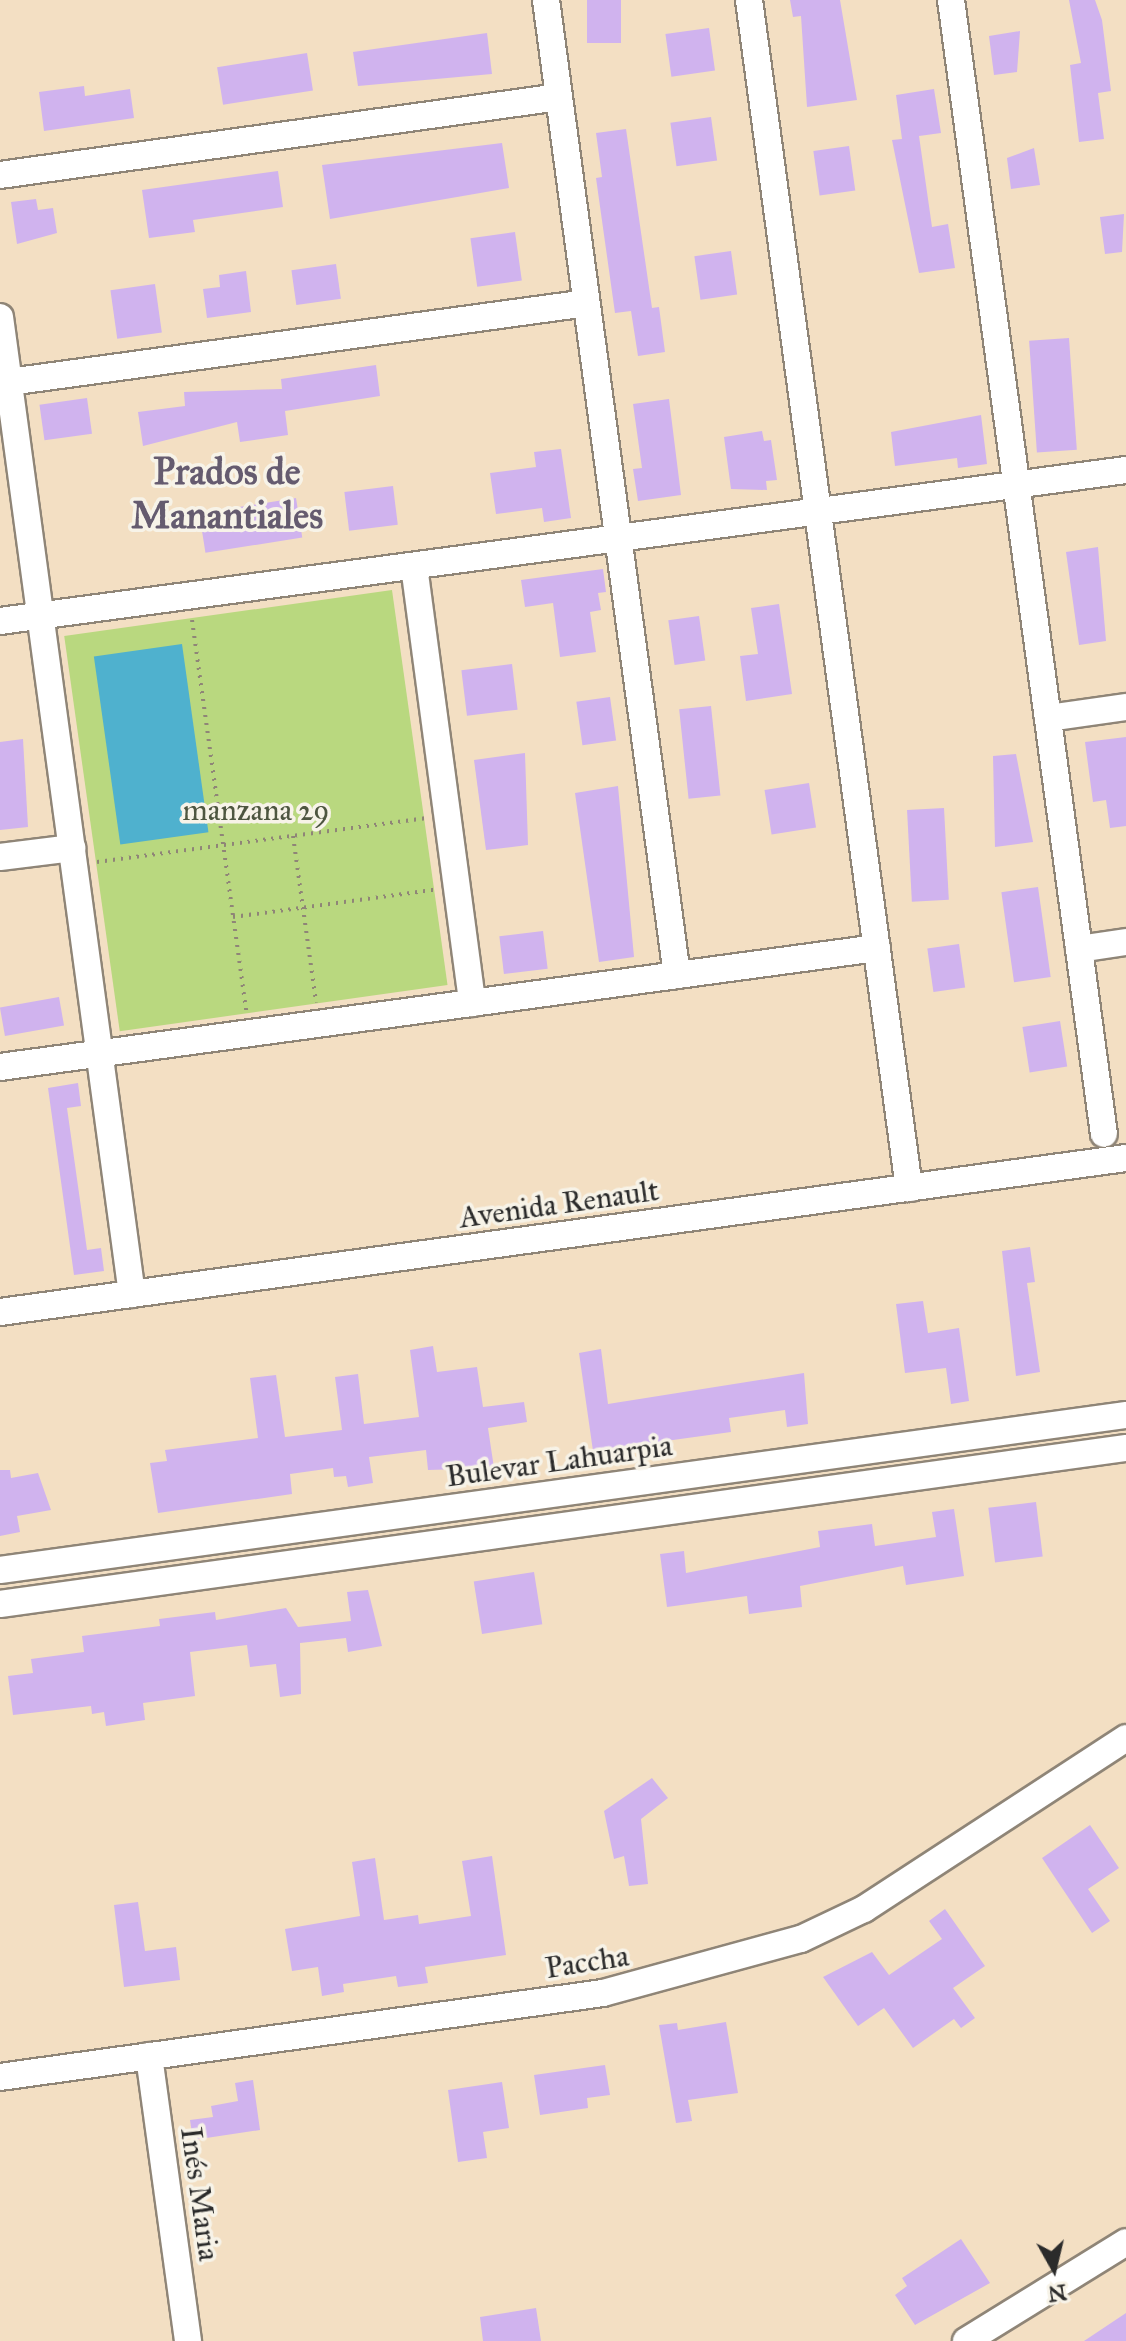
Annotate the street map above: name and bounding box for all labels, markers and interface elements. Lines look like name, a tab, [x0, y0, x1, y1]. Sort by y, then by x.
district label: Prados de Manantiales	[131, 449, 323, 538]
park label: manzana 29	[183, 792, 329, 828]
street label: Avenida Renault	[457, 1172, 661, 1236]
street label: Bulevar Lahuarpia	[444, 1427, 674, 1495]
street label: Paccha	[543, 1938, 631, 1986]
street label: Inés Maria	[173, 2125, 227, 2263]
north arrow	[1014, 2229, 1094, 2309]
text: N	[1046, 2279, 1069, 2308]

